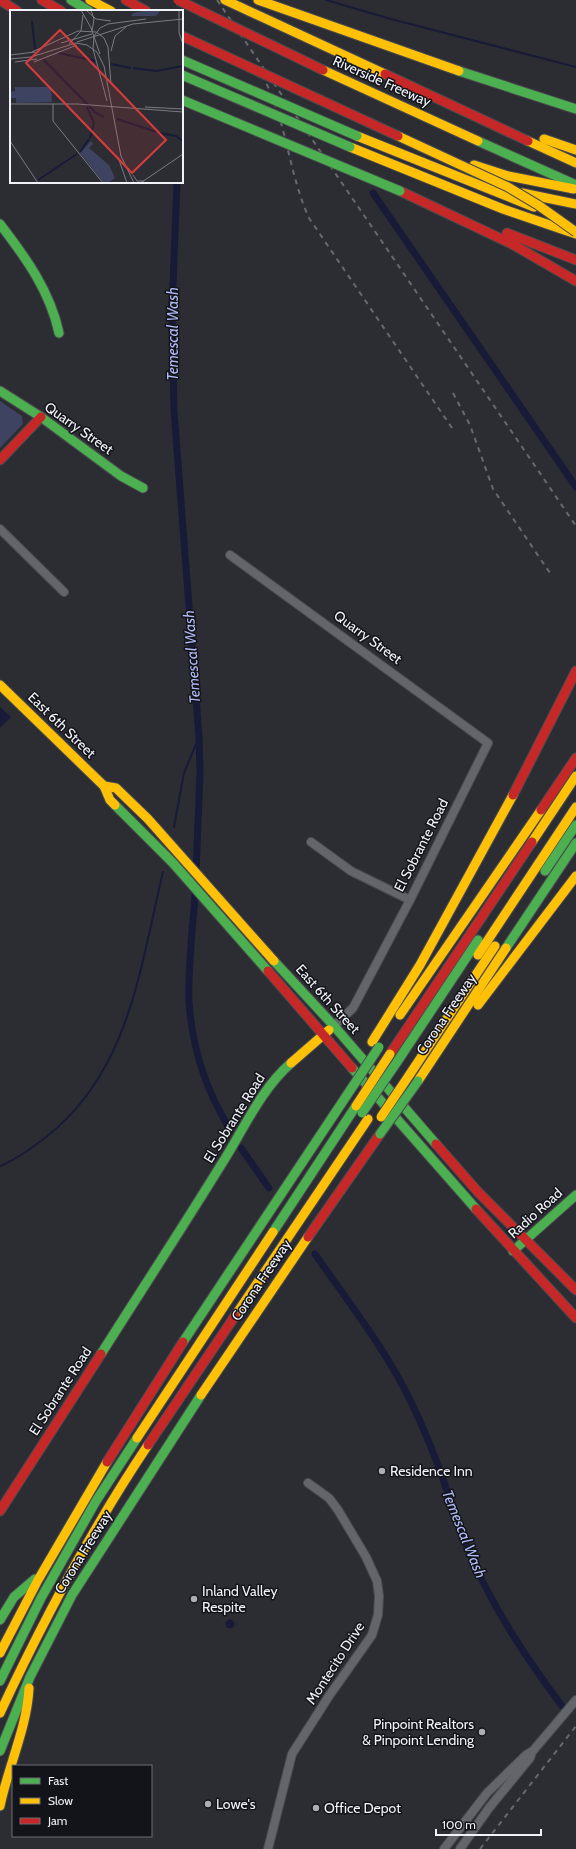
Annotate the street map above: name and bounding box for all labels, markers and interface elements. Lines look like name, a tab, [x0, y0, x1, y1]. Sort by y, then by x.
inset map	[10, 10, 183, 183]
street label: Riverside Freeway	[330, 51, 434, 111]
water label: Temescal Wash	[164, 287, 182, 381]
street label: Quarry Street	[41, 398, 117, 458]
street label: Quarry Street	[330, 606, 406, 668]
water label: Temescal Wash	[180, 610, 204, 704]
street label: East 6th Street	[24, 688, 100, 762]
street label: El Sobrante Road	[390, 795, 452, 895]
street label: East 6th Street	[292, 960, 364, 1038]
street label: Corona Freeway	[412, 970, 480, 1058]
street label: El Sobrante Road	[199, 1070, 269, 1166]
street label: Radio Road	[504, 1184, 566, 1242]
street label: Corona Freeway	[227, 1236, 295, 1324]
street label: El Sobrante Road	[25, 1343, 95, 1439]
place label: Residence Inn	[390, 1462, 473, 1480]
marker: Residence Inn	[377, 1466, 387, 1476]
water label: Temescal Wash	[438, 1487, 490, 1581]
street label: Corona Freeway	[50, 1507, 116, 1597]
place label: Inland Valley Respite	[202, 1582, 277, 1616]
marker: Inland Valley Respite	[189, 1594, 199, 1604]
street label: Montecito Drive	[302, 1618, 368, 1708]
place label: Pinpoint Realtors & Pinpoint Lending	[362, 1715, 475, 1749]
marker: Pinpoint Realtors & Pinpoint Lending	[477, 1727, 487, 1737]
legend	[12, 1765, 152, 1837]
text: Fast	[48, 1773, 68, 1788]
text: Slow	[48, 1793, 73, 1808]
place label: Lowe's	[216, 1795, 256, 1813]
marker: Lowe's	[203, 1799, 213, 1809]
place label: Office Depot	[324, 1799, 401, 1817]
marker: Office Depot	[311, 1803, 321, 1813]
scale bar	[436, 1811, 541, 1837]
text: Jam	[47, 1813, 67, 1828]
text: 100 m	[442, 1817, 476, 1832]

